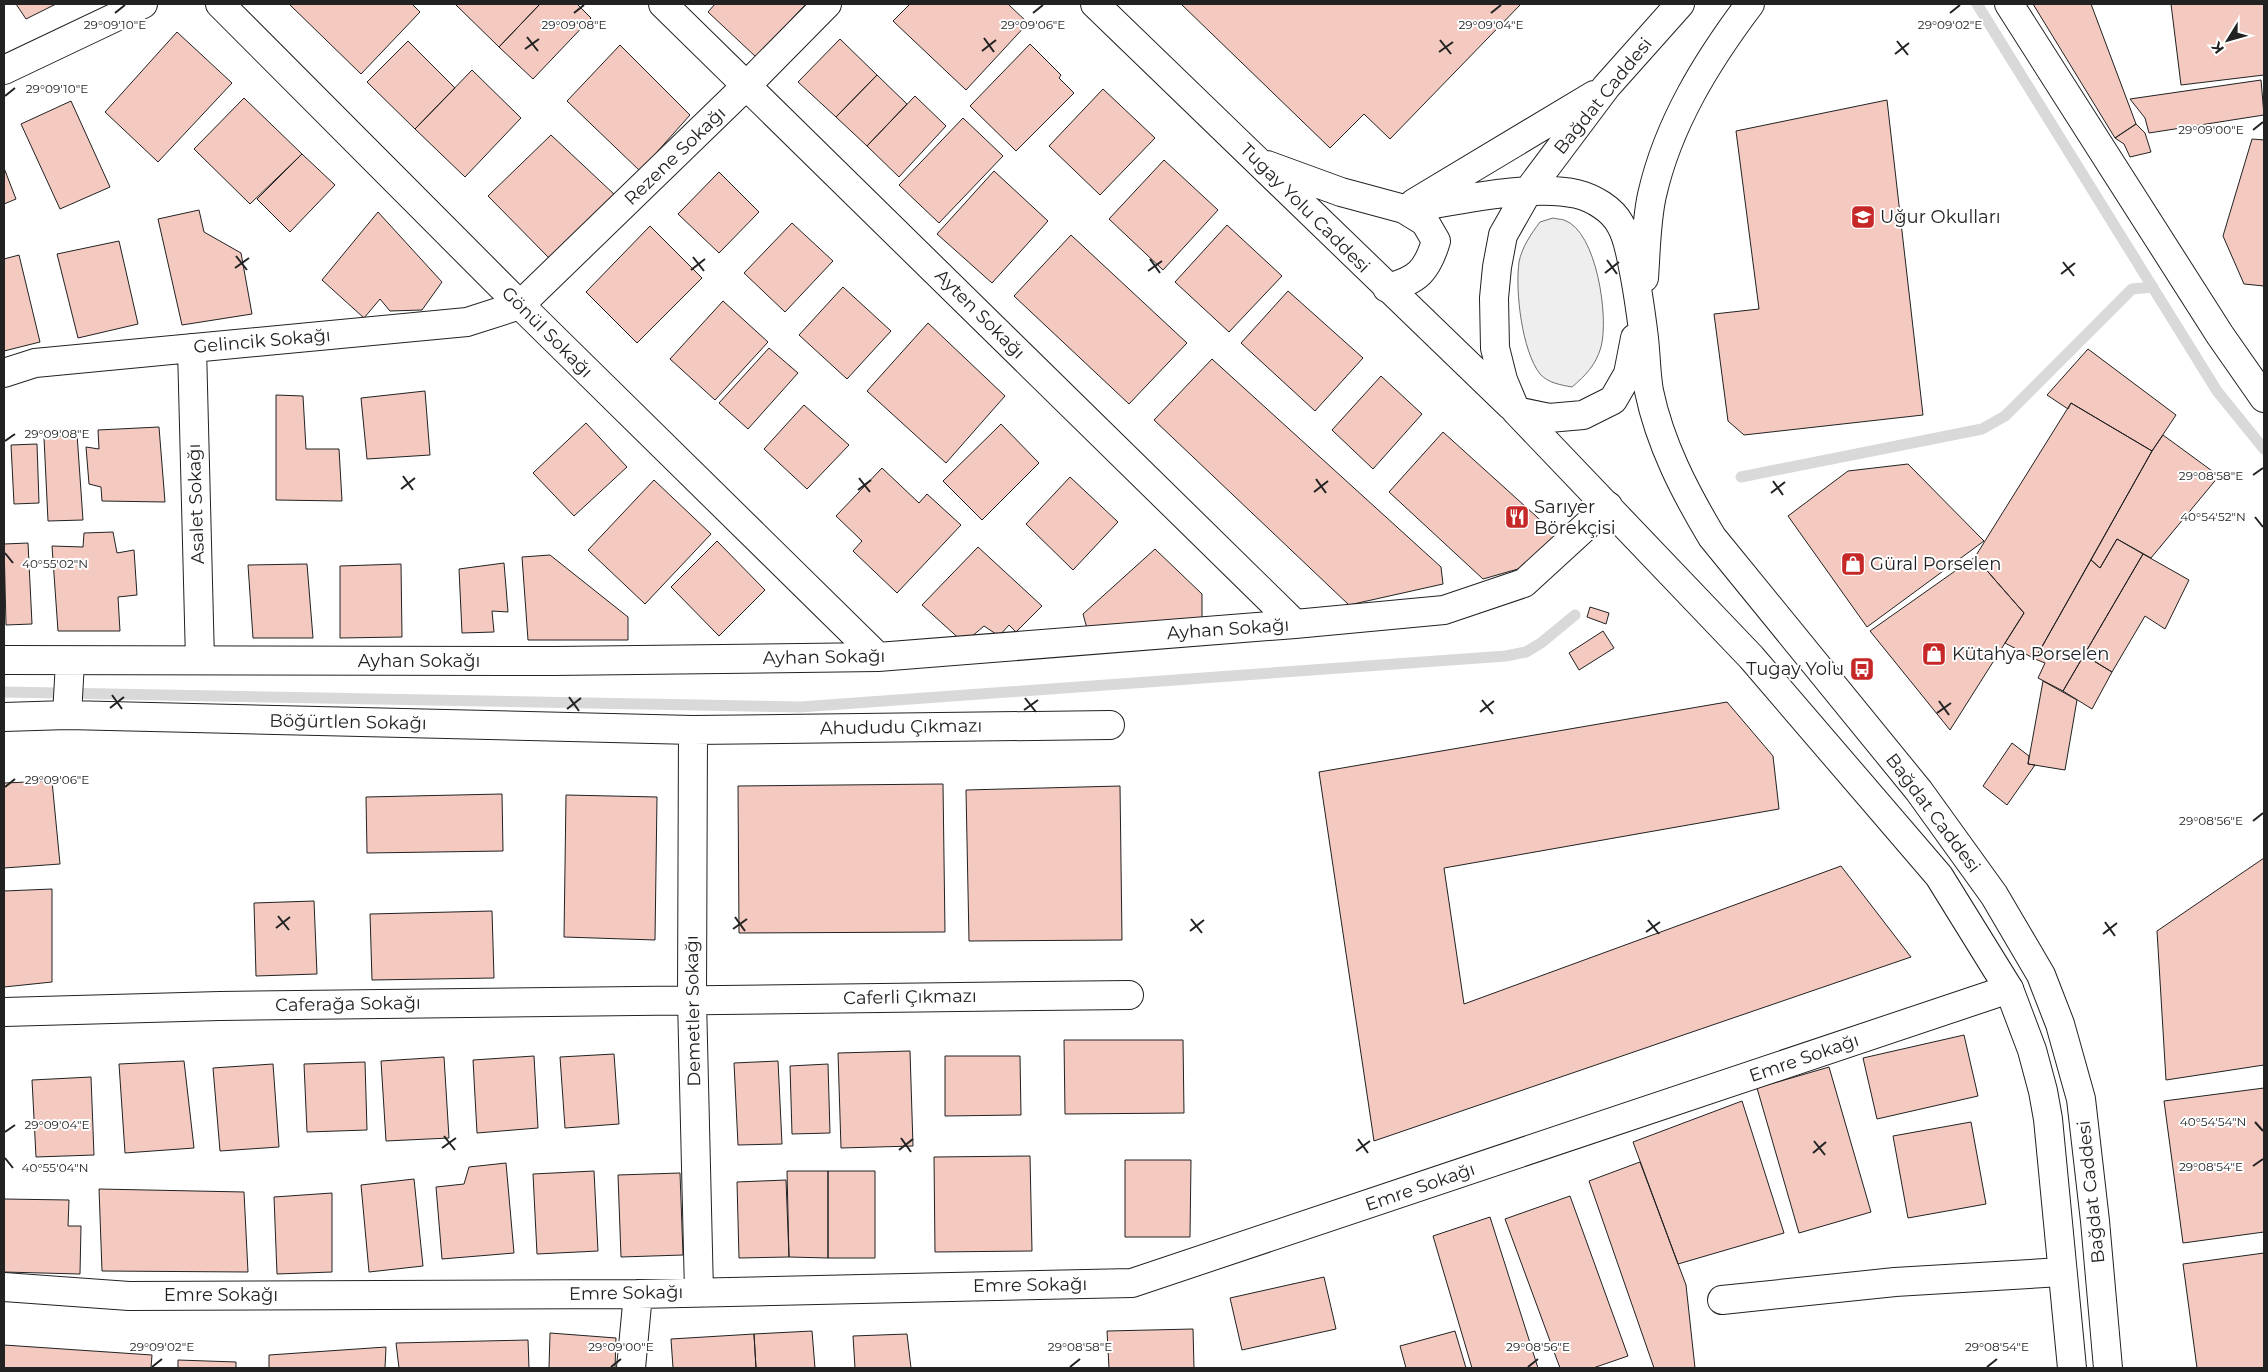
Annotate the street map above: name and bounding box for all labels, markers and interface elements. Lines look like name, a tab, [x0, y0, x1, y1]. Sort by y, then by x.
north arrow	[2203, 15, 2253, 65]
text: 29°09'10"E	[84, 17, 146, 32]
text: 29°09'08"E	[541, 17, 607, 32]
text: 29°09'06"E	[1001, 17, 1065, 32]
text: 29°09'04"E	[1458, 17, 1524, 32]
text: 29°09'02"E	[1918, 17, 1982, 32]
street label: Bağdat Caddesi	[1549, 33, 1657, 159]
text: K	[2207, 38, 2228, 57]
text: 29°09'10"E	[26, 81, 88, 96]
street label: Rezene Sokağı	[620, 102, 730, 210]
text: 29°09'00"E	[2178, 122, 2244, 137]
street label: Tugay Yolu Caddesi	[1235, 138, 1375, 278]
school or university icon: Uğur Okulları	[1850, 204, 1876, 230]
place label: Uğur Okulları	[1880, 206, 2001, 228]
street label: Ayten Sokağı	[931, 265, 1029, 363]
street label: Gönül Sokağı	[497, 282, 597, 382]
street label: Gelincik Sokağı	[192, 324, 332, 358]
text: 29°09'08"E	[24, 426, 90, 441]
street label: Asalet Sokağı	[183, 443, 209, 565]
text: 29°08'58"E	[2179, 468, 2243, 483]
place label: Sarıyer Börekçisi	[1534, 496, 1616, 539]
restaurant icon: Sarıyer Börekçisi	[1504, 504, 1530, 530]
text: 40°54'52"N	[2180, 509, 2246, 524]
shop icon: Güral Porselen	[1840, 551, 1866, 577]
place label: Güral Porselen	[1870, 553, 2001, 575]
text: 40°55'02"N	[22, 556, 88, 571]
street label: Ayhan Sokağı	[1166, 614, 1290, 644]
shop icon: Kütahya Porselen	[1921, 641, 1947, 667]
place label: Kütahya Porselen	[1952, 643, 2109, 665]
street label: Ayhan Sokağı	[762, 645, 886, 669]
street label: Ayhan Sokağı	[358, 650, 480, 672]
bus stop icon: Tugay Yolu	[1849, 656, 1875, 682]
place label: Tugay Yolu	[1746, 658, 1844, 680]
street label: Böğürtlen Sokağı	[269, 710, 427, 734]
street label: Ahududu Çıkmazı	[820, 715, 982, 739]
street label: Bağdat Caddesi	[1881, 749, 1985, 877]
text: 29°09'06"E	[25, 772, 89, 787]
text: 29°08'56"E	[2179, 813, 2243, 828]
street label: Demetler Sokağı	[681, 935, 705, 1087]
street label: Caferli Çıkmazı	[843, 985, 977, 1009]
street label: Caferağa Sokağı	[275, 992, 421, 1016]
street label: Emre Sokağı	[1746, 1029, 1862, 1087]
text: 40°54'54"N	[2180, 1114, 2246, 1129]
text: 29°09'04"E	[24, 1117, 90, 1132]
street label: Bağdat Caddesi	[2073, 1119, 2109, 1265]
street label: Emre Sokağı	[1362, 1158, 1478, 1216]
text: 29°08'54"E	[2179, 1159, 2243, 1174]
text: 40°55'04"N	[22, 1160, 88, 1175]
street label: Emre Sokağı	[973, 1273, 1087, 1297]
street label: Emre Sokağı	[569, 1281, 683, 1305]
street label: Emre Sokağı	[164, 1284, 278, 1306]
text: 29°09'02"E	[130, 1339, 194, 1354]
text: 29°09'00"E	[588, 1339, 654, 1354]
text: 29°08'58"E	[1048, 1339, 1112, 1354]
text: 29°08'56"E	[1506, 1339, 1570, 1354]
text: 29°08'54"E	[1965, 1339, 2029, 1354]

